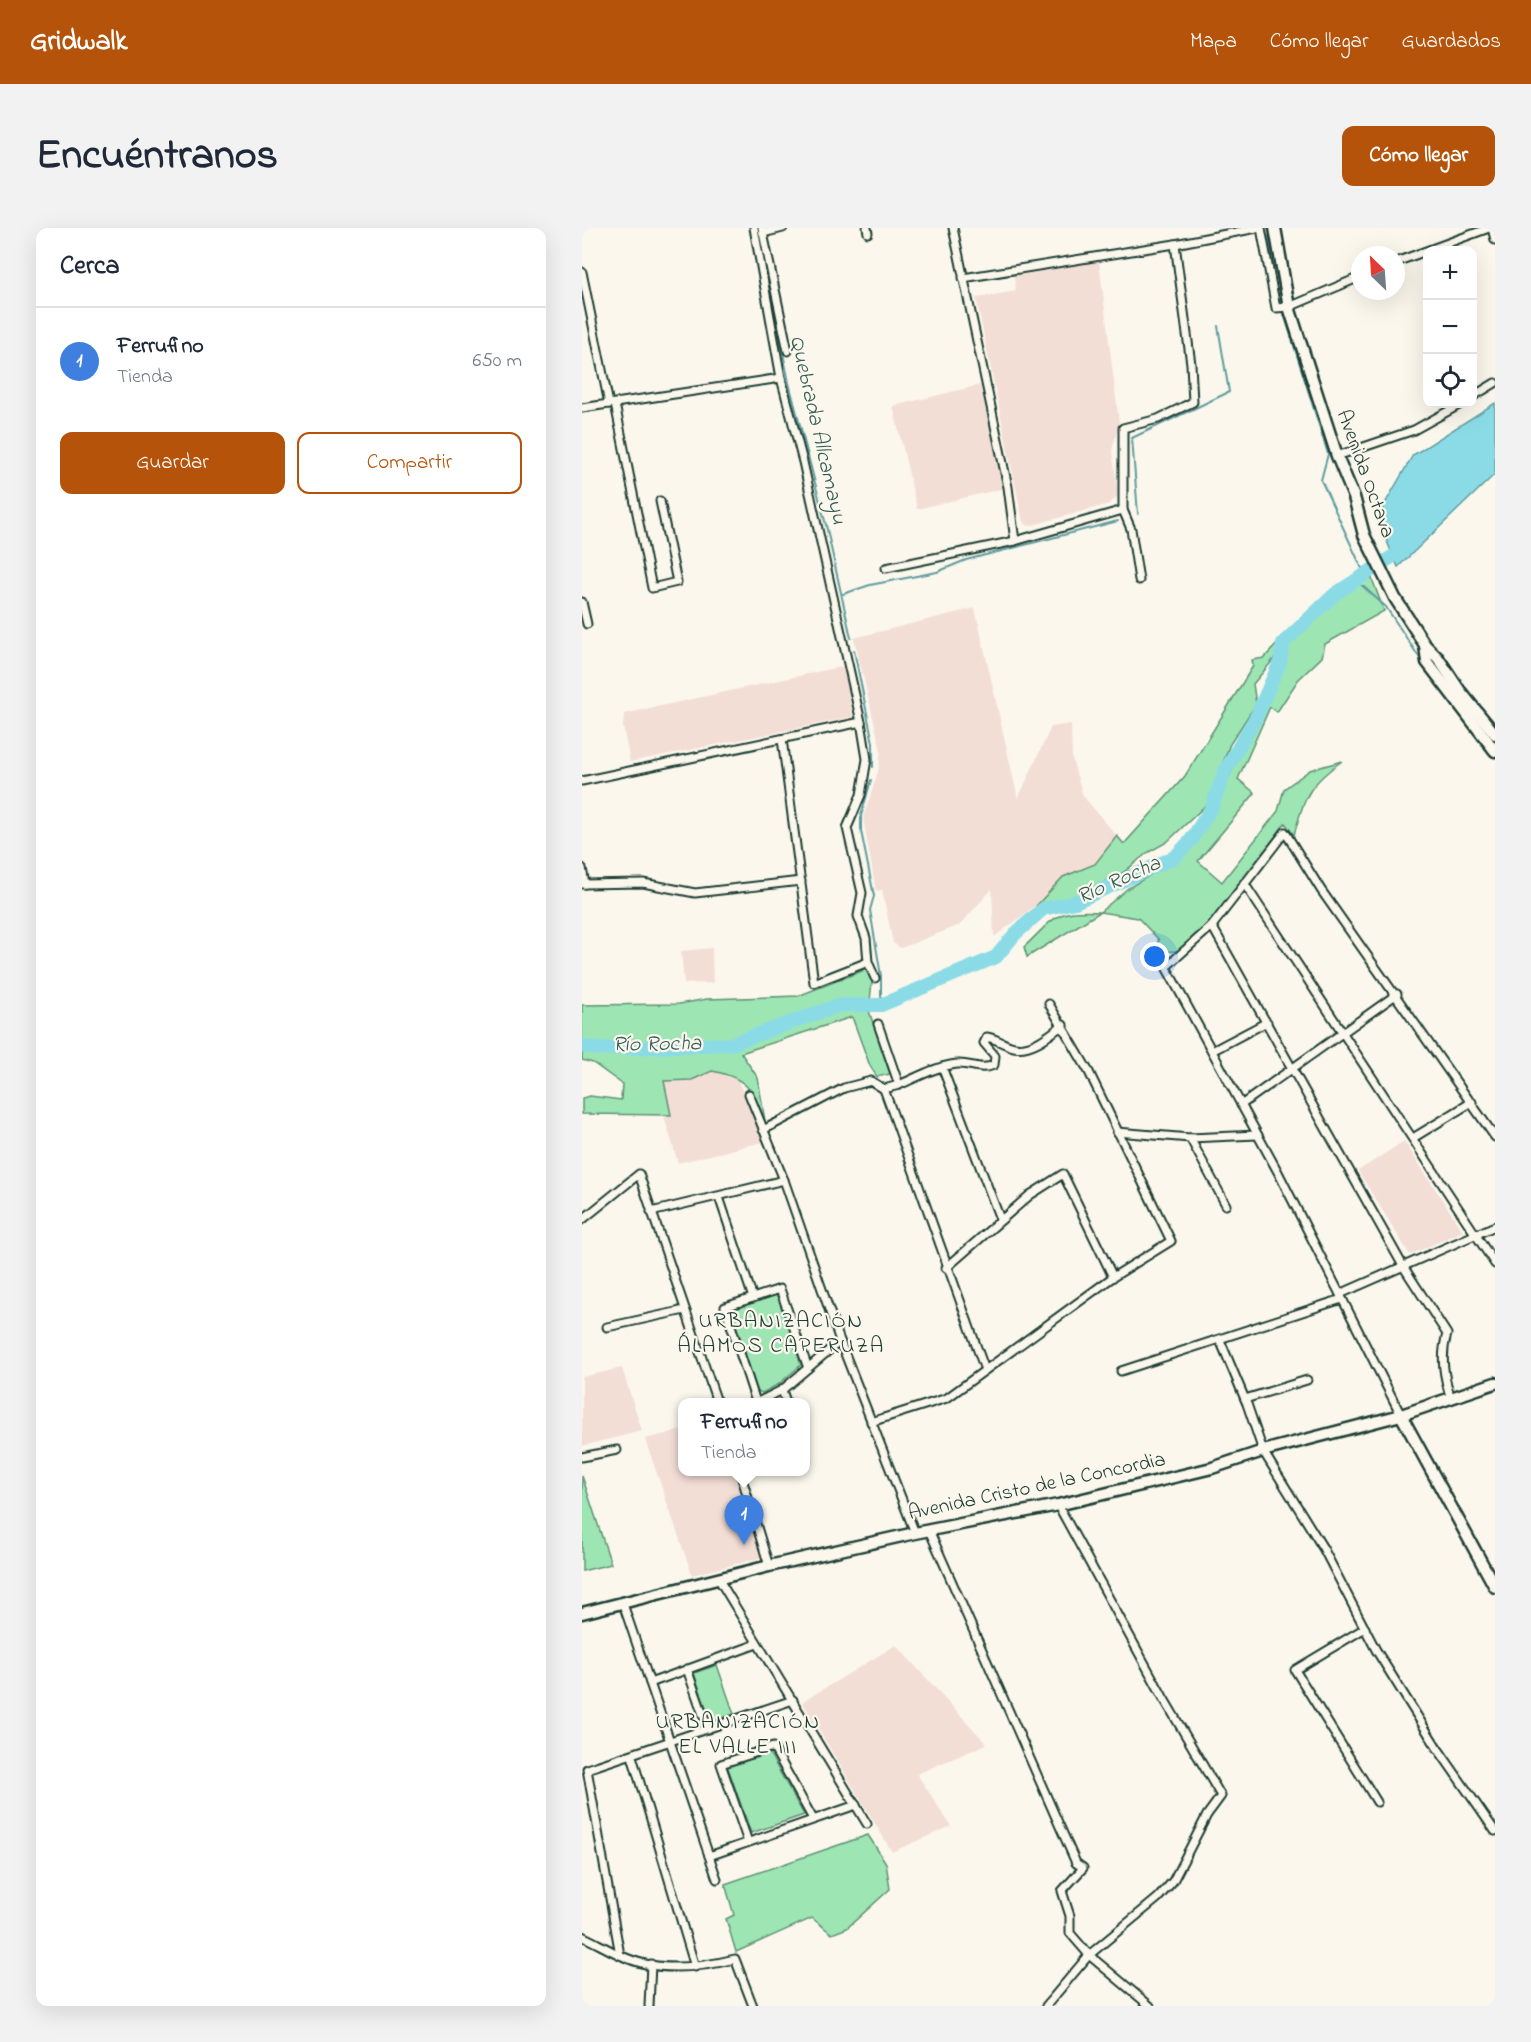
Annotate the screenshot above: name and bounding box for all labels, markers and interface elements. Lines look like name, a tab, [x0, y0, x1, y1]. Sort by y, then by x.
text: Gridwalk	[30, 22, 127, 63]
text: Mapa	[1190, 27, 1237, 57]
text: Cómo llegar	[1270, 27, 1368, 57]
text: Guardados	[1401, 27, 1501, 57]
text: Encuéntranos	[36, 126, 278, 187]
button: Cómo llegar	[1342, 126, 1495, 186]
north arrow	[1351, 246, 1405, 300]
map controls	[1423, 246, 1477, 408]
button: +	[1423, 246, 1477, 300]
text: Cerca	[60, 248, 120, 286]
button: −	[1423, 300, 1477, 354]
text: Ferrufino	[117, 331, 204, 363]
water label: Quebrada Allcamayu	[780, 332, 854, 528]
text: 1	[76, 347, 83, 376]
text: 650 m	[473, 347, 522, 376]
button: locate	[1423, 354, 1477, 408]
text: Tienda	[117, 363, 173, 392]
street label: Avenida Octava	[1328, 406, 1402, 542]
button: Guardar	[60, 432, 285, 494]
button: Compartir	[297, 432, 522, 494]
water label: Río Rocha	[1072, 848, 1167, 914]
your location	[1140, 942, 1169, 971]
water label: Río Rocha	[612, 1028, 703, 1062]
district label: URBANIZACIÓN ÁLAMOS CAPERUZA	[677, 1306, 885, 1363]
popup	[678, 1398, 810, 1476]
text: Ferrufino	[701, 1407, 787, 1439]
text: Tienda	[701, 1439, 757, 1468]
street label: Avenida Cristo de la Concordia	[906, 1445, 1168, 1529]
pin: 1	[724, 1496, 764, 1545]
district label: URBANIZACIÓN EL VALLE III	[655, 1707, 821, 1764]

